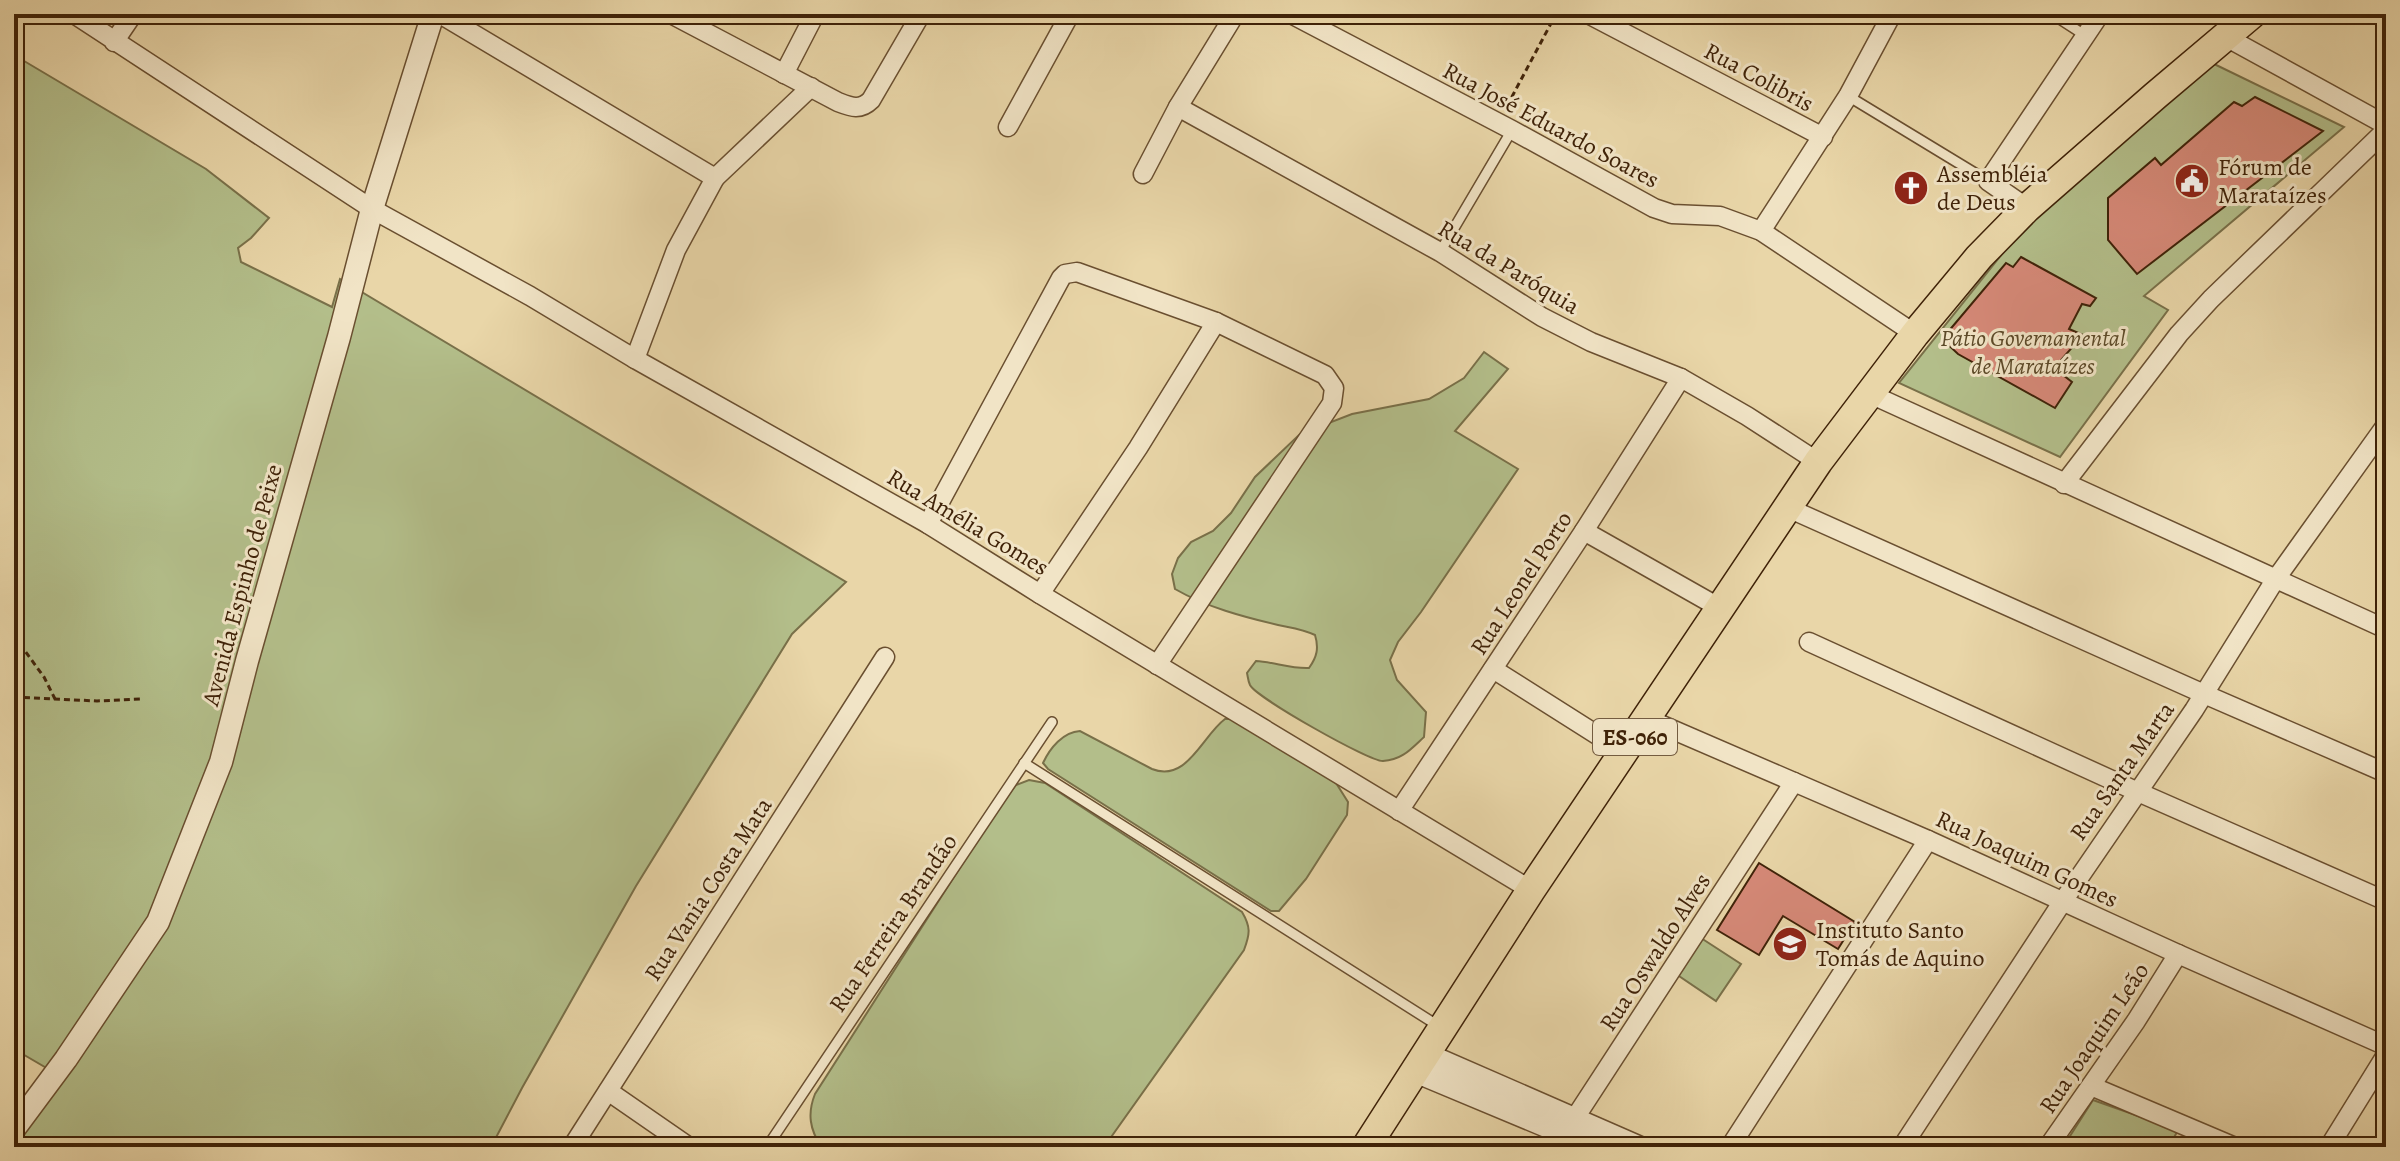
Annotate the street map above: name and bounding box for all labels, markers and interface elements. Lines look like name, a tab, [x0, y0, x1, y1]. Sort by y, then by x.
street label: Rua Colibris	[1699, 35, 1819, 119]
street label: Rua José Eduardo Soares	[1437, 54, 1665, 196]
place label: Fórum de Marataízes	[2218, 151, 2327, 211]
place label: Assembléia de Deus	[1936, 158, 2049, 218]
public building icon: Fórum de Marataízes	[2173, 162, 2211, 200]
church icon: Assembléia de Deus	[1892, 169, 1930, 207]
street label: Rua da Paróquia	[1432, 212, 1586, 322]
park label: Pátio Governamental de Marataízes	[1940, 322, 2126, 382]
street label: Avenida Espinho de Peixe	[194, 461, 290, 710]
street label: Rua Amélia Gomes	[881, 461, 1055, 583]
street label: Rua Leonel Porto	[1463, 505, 1579, 661]
street label: Rua Santa Marta	[2062, 694, 2182, 847]
road number: ES-060	[1593, 719, 1677, 755]
street label: Rua Vania Costa Mata	[637, 790, 780, 987]
street label: Rua Joaquim Gomes	[1931, 803, 2123, 915]
street label: Rua Ferreira Brandão	[821, 827, 965, 1018]
street label: Rua Oswaldo Alves	[1592, 867, 1718, 1037]
place label: Instituto Santo Tomás de Aquino	[1816, 914, 1985, 974]
school or university icon: Instituto Santo Tomás de Aquino	[1771, 925, 1809, 963]
street label: Rua Joaquim Leão	[2032, 956, 2156, 1120]

